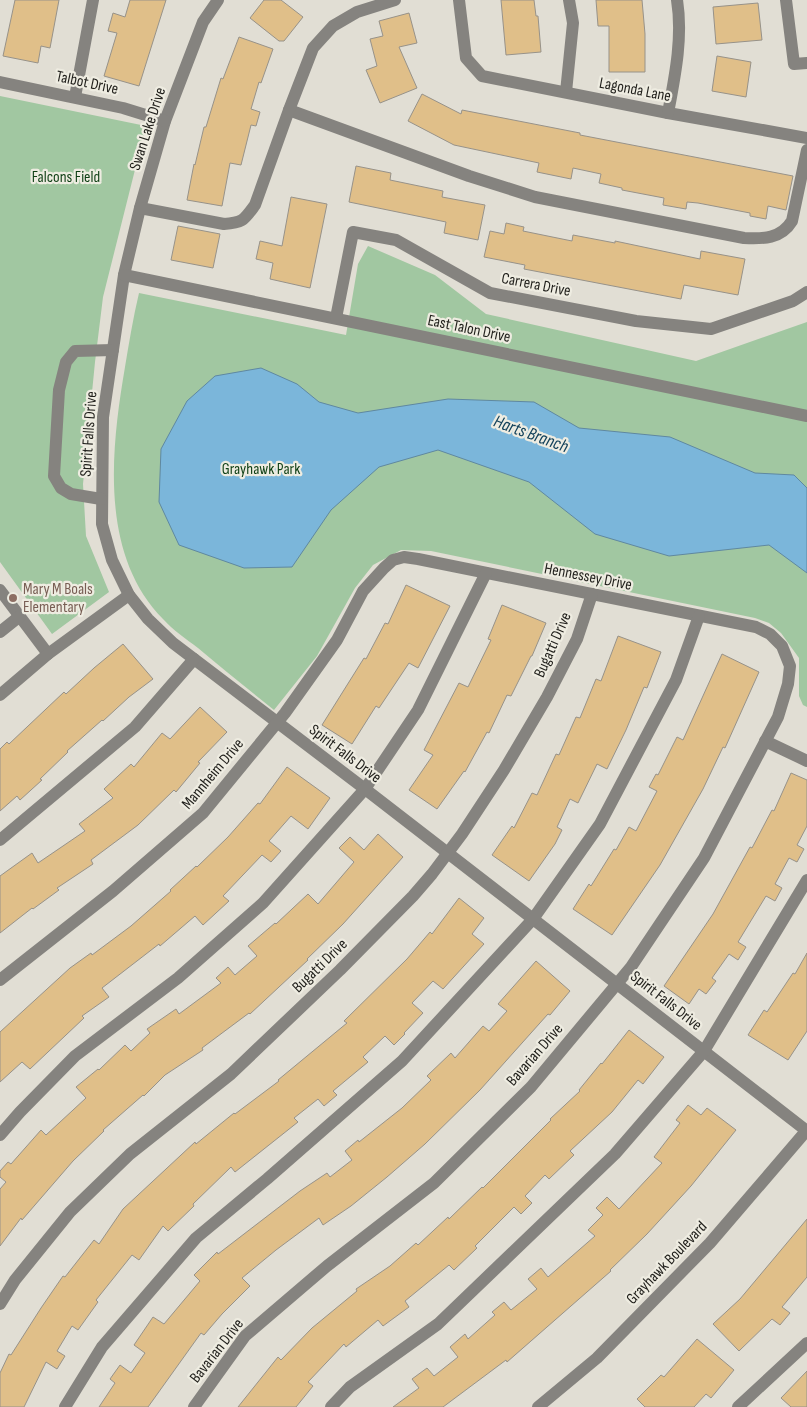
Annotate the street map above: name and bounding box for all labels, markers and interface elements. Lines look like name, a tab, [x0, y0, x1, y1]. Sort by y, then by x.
street label: Talbot Drive	[54, 67, 120, 99]
street label: Lagonda Lane	[598, 74, 672, 106]
street label: Swan Lake Drive	[126, 85, 170, 173]
park label: Falcons Field	[32, 168, 100, 187]
street label: Carrera Drive	[500, 269, 572, 301]
street label: East Talon Drive	[426, 311, 512, 347]
street label: Spirit Falls Drive	[77, 391, 101, 477]
water label: Harts Branch	[491, 411, 572, 457]
park label: Grayhawk Park	[222, 460, 300, 479]
street label: Hennessey Drive	[543, 559, 633, 595]
place label: Mary M Boals Elementary	[23, 580, 93, 617]
marker: Mary M Boals Elementary	[7, 592, 19, 604]
street label: Bugatti Drive	[530, 609, 576, 681]
street label: Spirit Falls Drive	[305, 721, 385, 787]
street label: Mannheim Drive	[178, 735, 248, 813]
street label: Bugatti Drive	[288, 935, 352, 997]
street label: Spirit Falls Drive	[626, 967, 706, 1035]
street label: Bavarian Drive	[503, 1020, 567, 1090]
street label: Grayhawk Boulevard	[623, 1218, 711, 1308]
street label: Bavarian Drive	[186, 1315, 248, 1387]

